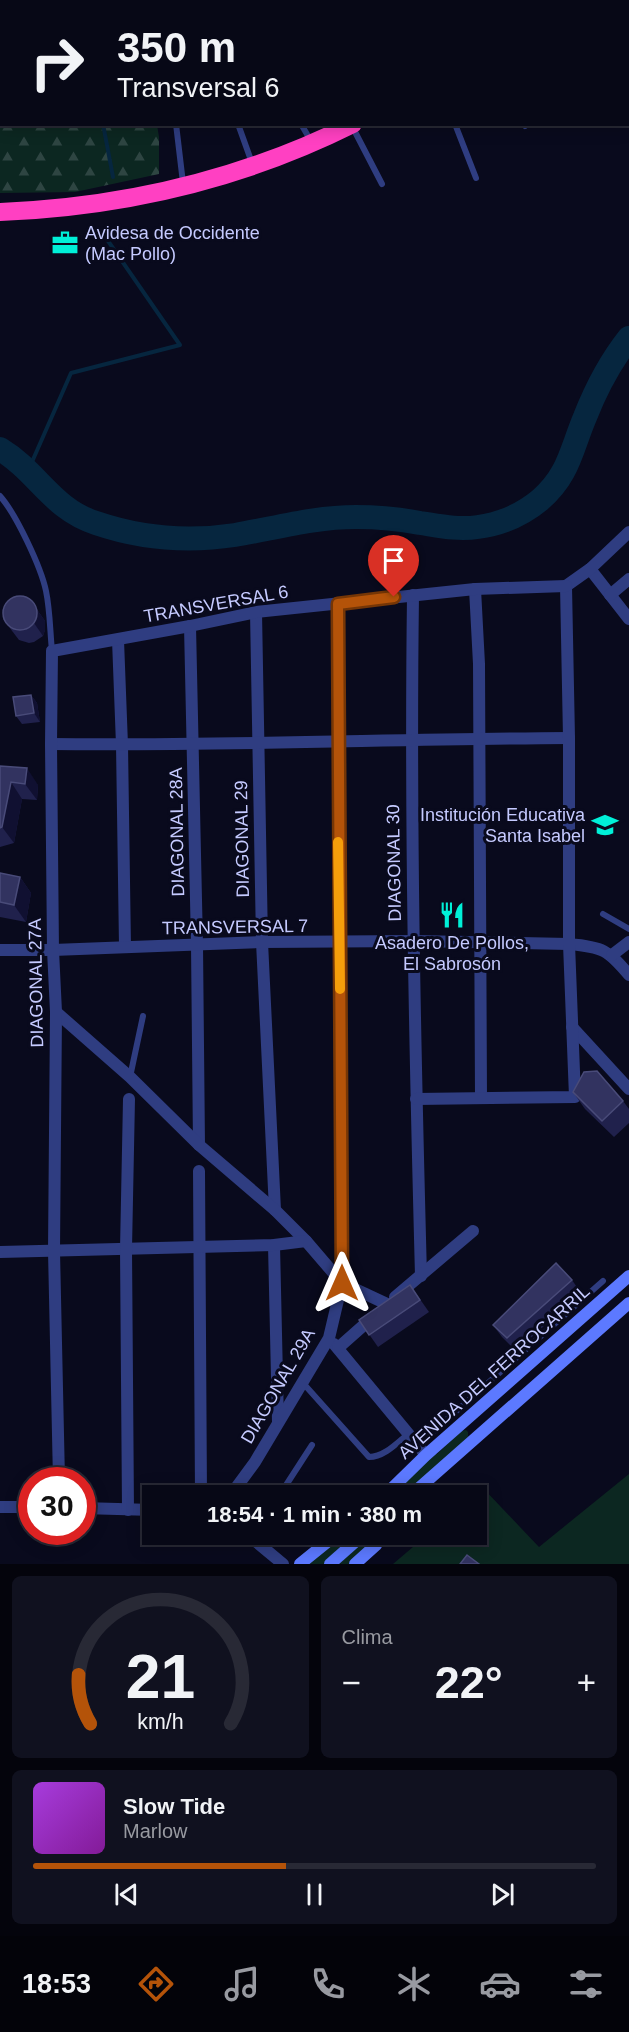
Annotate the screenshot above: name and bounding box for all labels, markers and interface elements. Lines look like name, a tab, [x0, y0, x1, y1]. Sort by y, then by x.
icon: right	[18, 24, 96, 102]
text: 350 m	[117, 24, 236, 71]
text: Transversal 6	[117, 73, 280, 103]
place label: Avidesa de Occidente (Mac Pollo)	[85, 223, 260, 264]
office icon: Avidesa de Occidente (Mac Pollo)	[50, 228, 80, 258]
pin	[368, 535, 419, 597]
icon: arrive	[377, 544, 410, 577]
street label: TRANSVERSAL 6	[142, 581, 290, 627]
street label: DIAGONAL 28A	[166, 767, 188, 897]
street label: DIAGONAL 29	[231, 780, 253, 898]
street label: DIAGONAL 30	[383, 804, 405, 922]
place label: Institución Educativa Santa Isabel	[420, 805, 586, 846]
school or university icon: Institución Educativa Santa Isabel	[590, 810, 620, 840]
restaurant icon: Asadero De Pollos, El Sabrosón	[437, 900, 467, 930]
street label: TRANSVERSAL 7	[162, 916, 308, 938]
street label: DIAGONAL 27A	[25, 918, 47, 1048]
place label: Asadero De Pollos, El Sabrosón	[375, 933, 529, 974]
position arrow	[310, 1251, 374, 1315]
street label: AVENIDA DEL FERROCARRIL	[394, 1281, 594, 1463]
street label: DIAGONAL 29A	[237, 1325, 319, 1447]
speed limit sign: 30	[18, 1467, 96, 1545]
text: 18:54 · 1 min · 380 m	[207, 1502, 422, 1527]
text: Clima	[342, 1626, 393, 1648]
text: 21	[126, 1642, 195, 1711]
text: 22°	[435, 1657, 503, 1708]
text: −	[342, 1664, 361, 1701]
text: +	[577, 1664, 596, 1701]
text: km/h	[137, 1710, 183, 1734]
text: Slow Tide	[123, 1794, 225, 1819]
text: Marlow	[123, 1820, 187, 1842]
icon: previous	[110, 1878, 143, 1911]
icon: pause	[298, 1878, 331, 1911]
icon: next	[486, 1878, 519, 1911]
icon: directions	[135, 1963, 177, 2005]
icon: music	[221, 1963, 263, 2005]
icon: phone	[307, 1963, 349, 2005]
icon: climate	[393, 1963, 435, 2005]
icon: car	[479, 1963, 521, 2005]
icon: filters	[565, 1963, 607, 2005]
text: 18:53	[22, 1969, 91, 1999]

